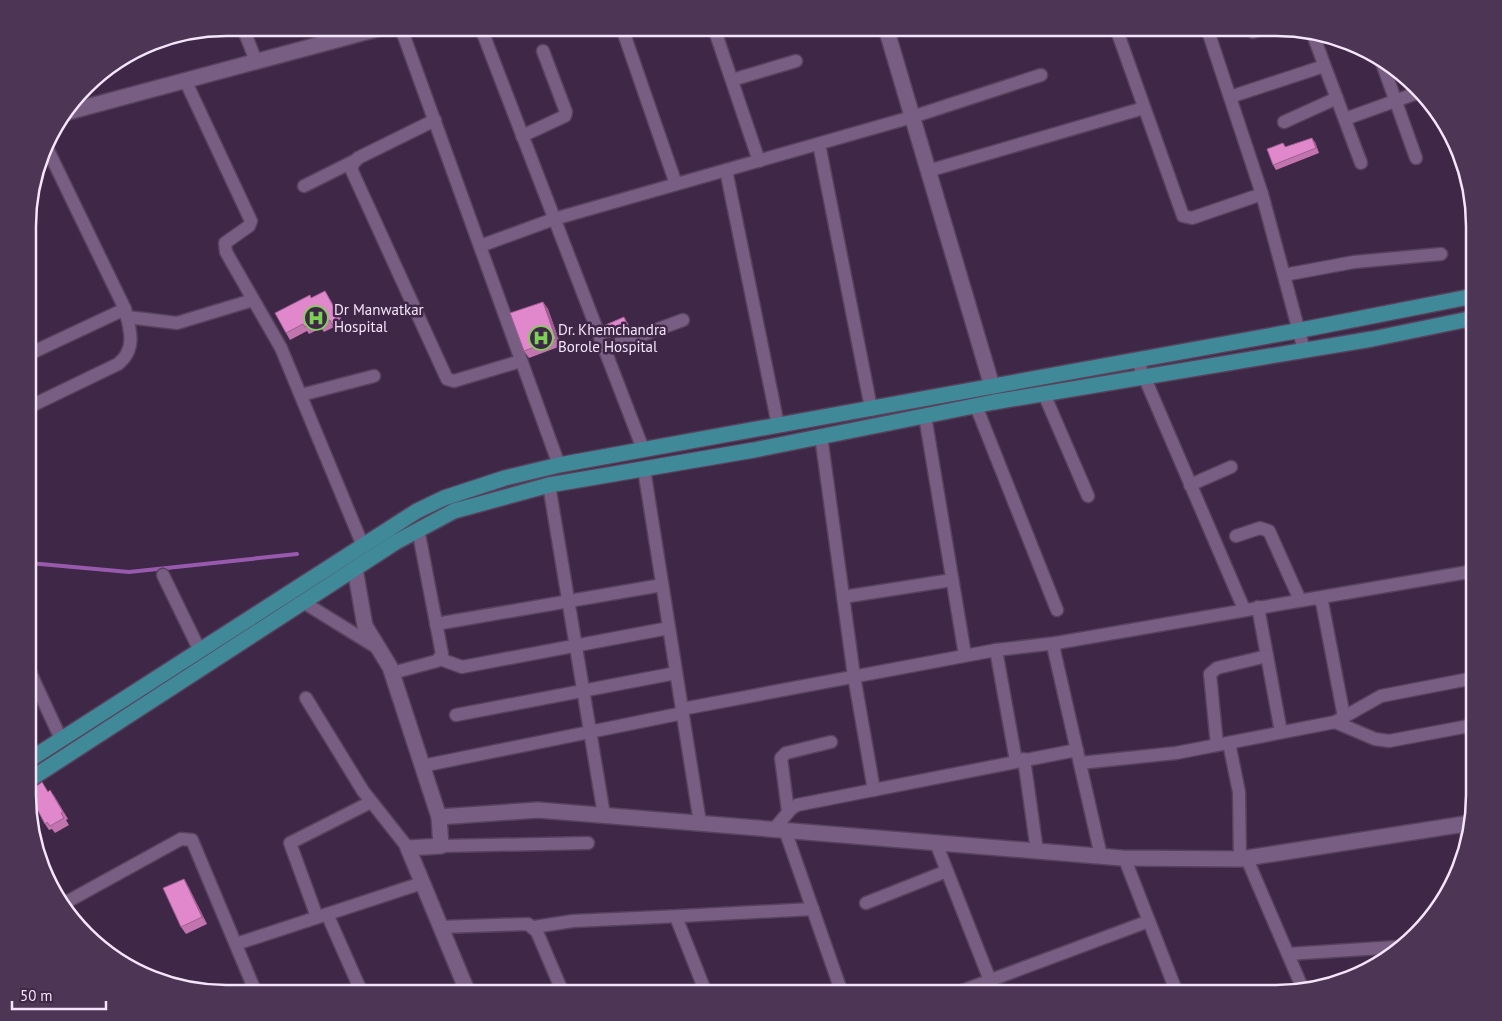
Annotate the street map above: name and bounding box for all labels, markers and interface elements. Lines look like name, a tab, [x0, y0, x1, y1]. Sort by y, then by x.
place label: Dr Manwatkar Hospital	[334, 300, 424, 336]
hospital icon: Dr Manwatkar Hospital	[303, 305, 329, 331]
place label: Dr. Khemchandra Borole Hospital	[558, 320, 666, 356]
hospital icon: Dr. Khemchandra Borole Hospital	[528, 325, 554, 351]
scale bar	[12, 978, 106, 1010]
text: 50 m	[20, 986, 53, 1005]

